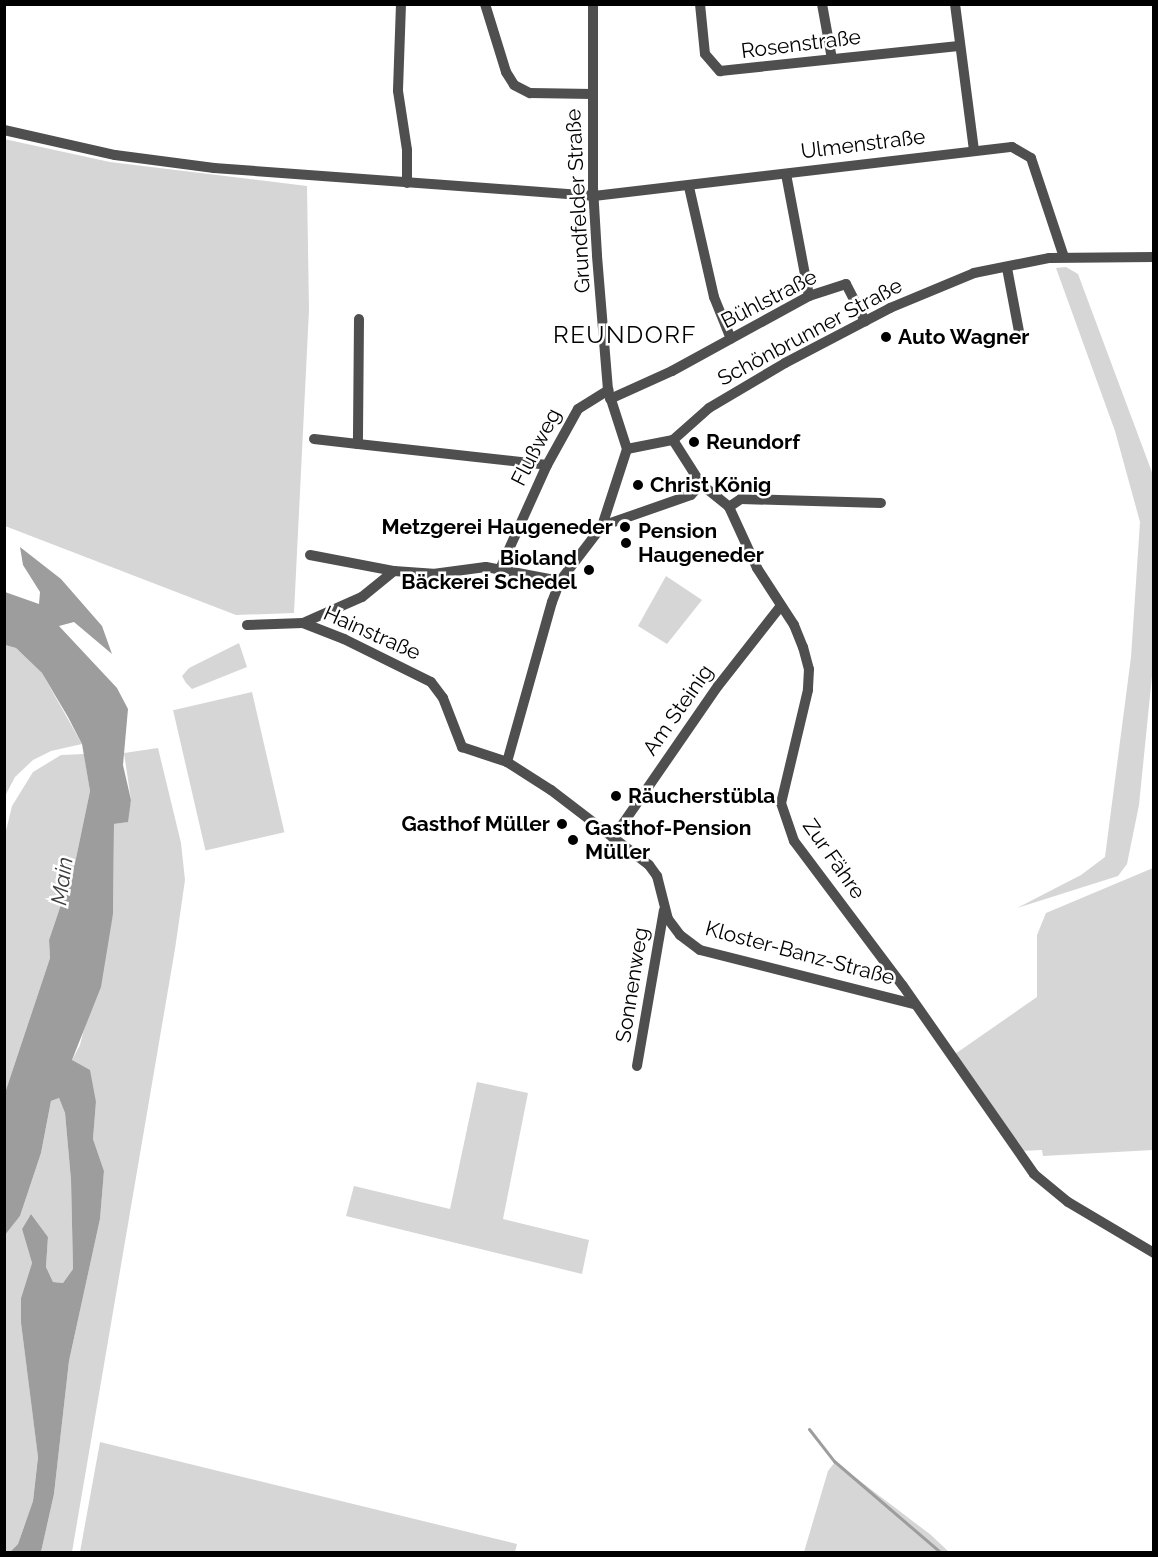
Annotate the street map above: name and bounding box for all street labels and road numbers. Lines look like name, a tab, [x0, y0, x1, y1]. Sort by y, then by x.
street label: Rosenstraße	[740, 24, 862, 64]
street label: Grundfelder Straße	[561, 108, 595, 294]
street label: Ulmenstraße	[799, 124, 927, 164]
street label: Bühlstraße	[717, 264, 821, 334]
street label: Schönbrunner Straße	[713, 273, 907, 391]
street label: Flußweg	[506, 404, 566, 490]
street label: Hainstraße	[320, 600, 424, 666]
street label: Am Steinig	[638, 660, 718, 760]
street label: Zur Fähre	[797, 814, 871, 904]
street label: Kloster-Banz-Straße	[702, 916, 898, 990]
street label: Sonnenweg	[610, 926, 654, 1044]

